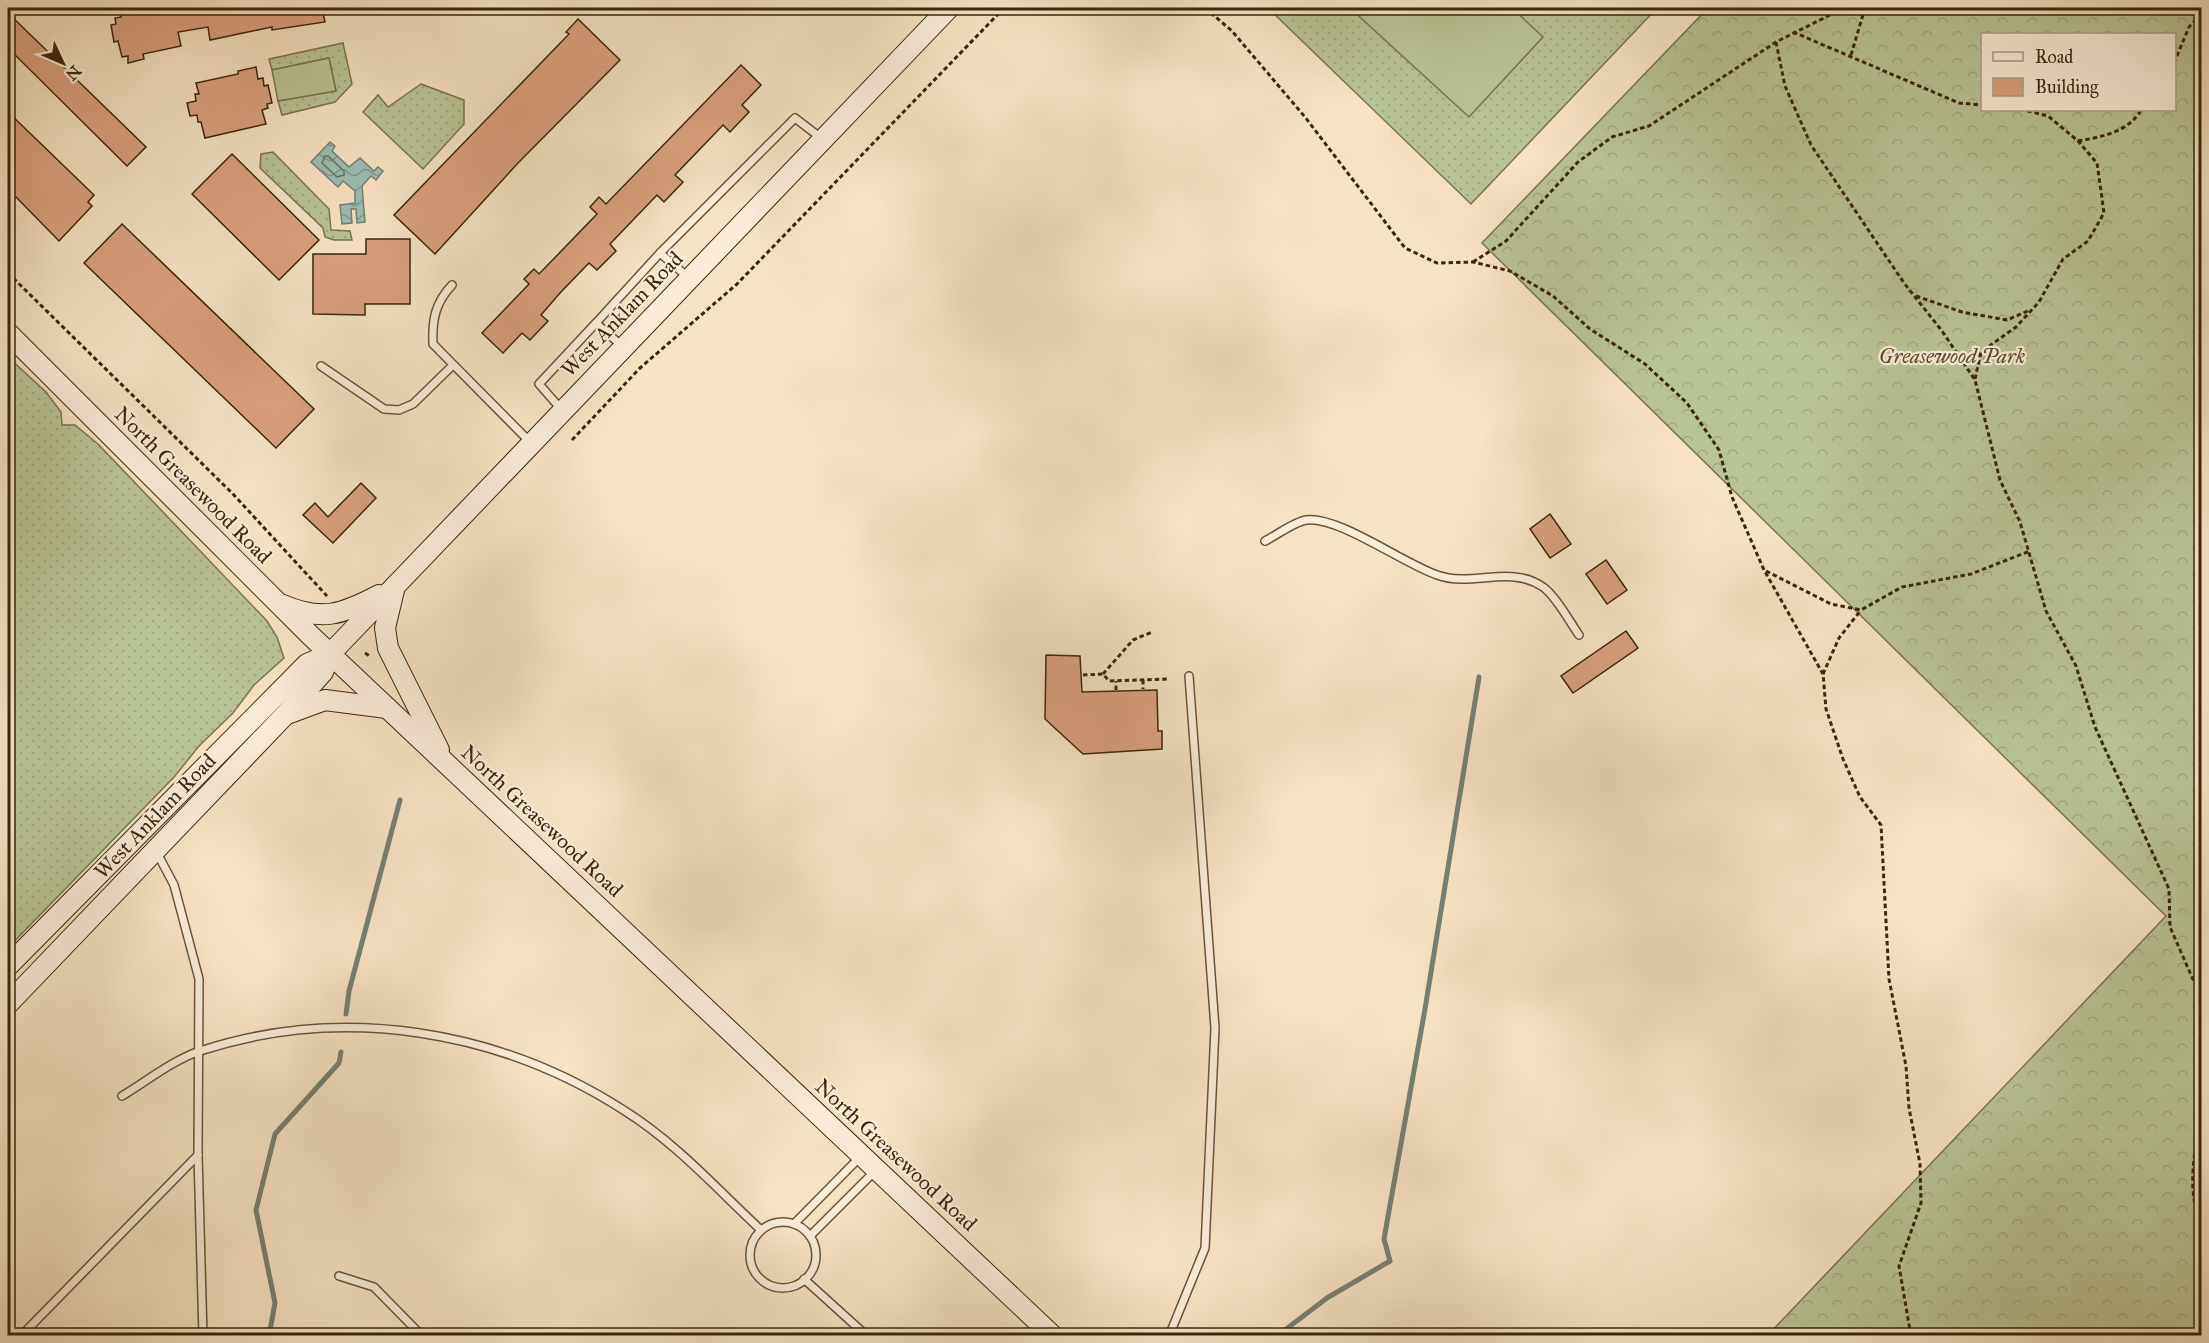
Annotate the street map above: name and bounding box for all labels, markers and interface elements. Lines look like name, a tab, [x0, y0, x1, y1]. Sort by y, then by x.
north arrow	[33, 33, 93, 93]
legend	[1981, 33, 2176, 111]
text: Road	[2035, 46, 2073, 68]
text: N	[62, 62, 85, 85]
text: Building	[2035, 76, 2099, 99]
street label: West Anklam Road	[556, 246, 689, 382]
park label: Greasewood Park	[1879, 343, 2026, 369]
street label: North Greasewood Road	[109, 401, 277, 569]
street label: North Greasewood Road	[456, 739, 629, 903]
street label: West Anklam Road	[89, 748, 222, 884]
street label: North Greasewood Road	[810, 1073, 983, 1237]

